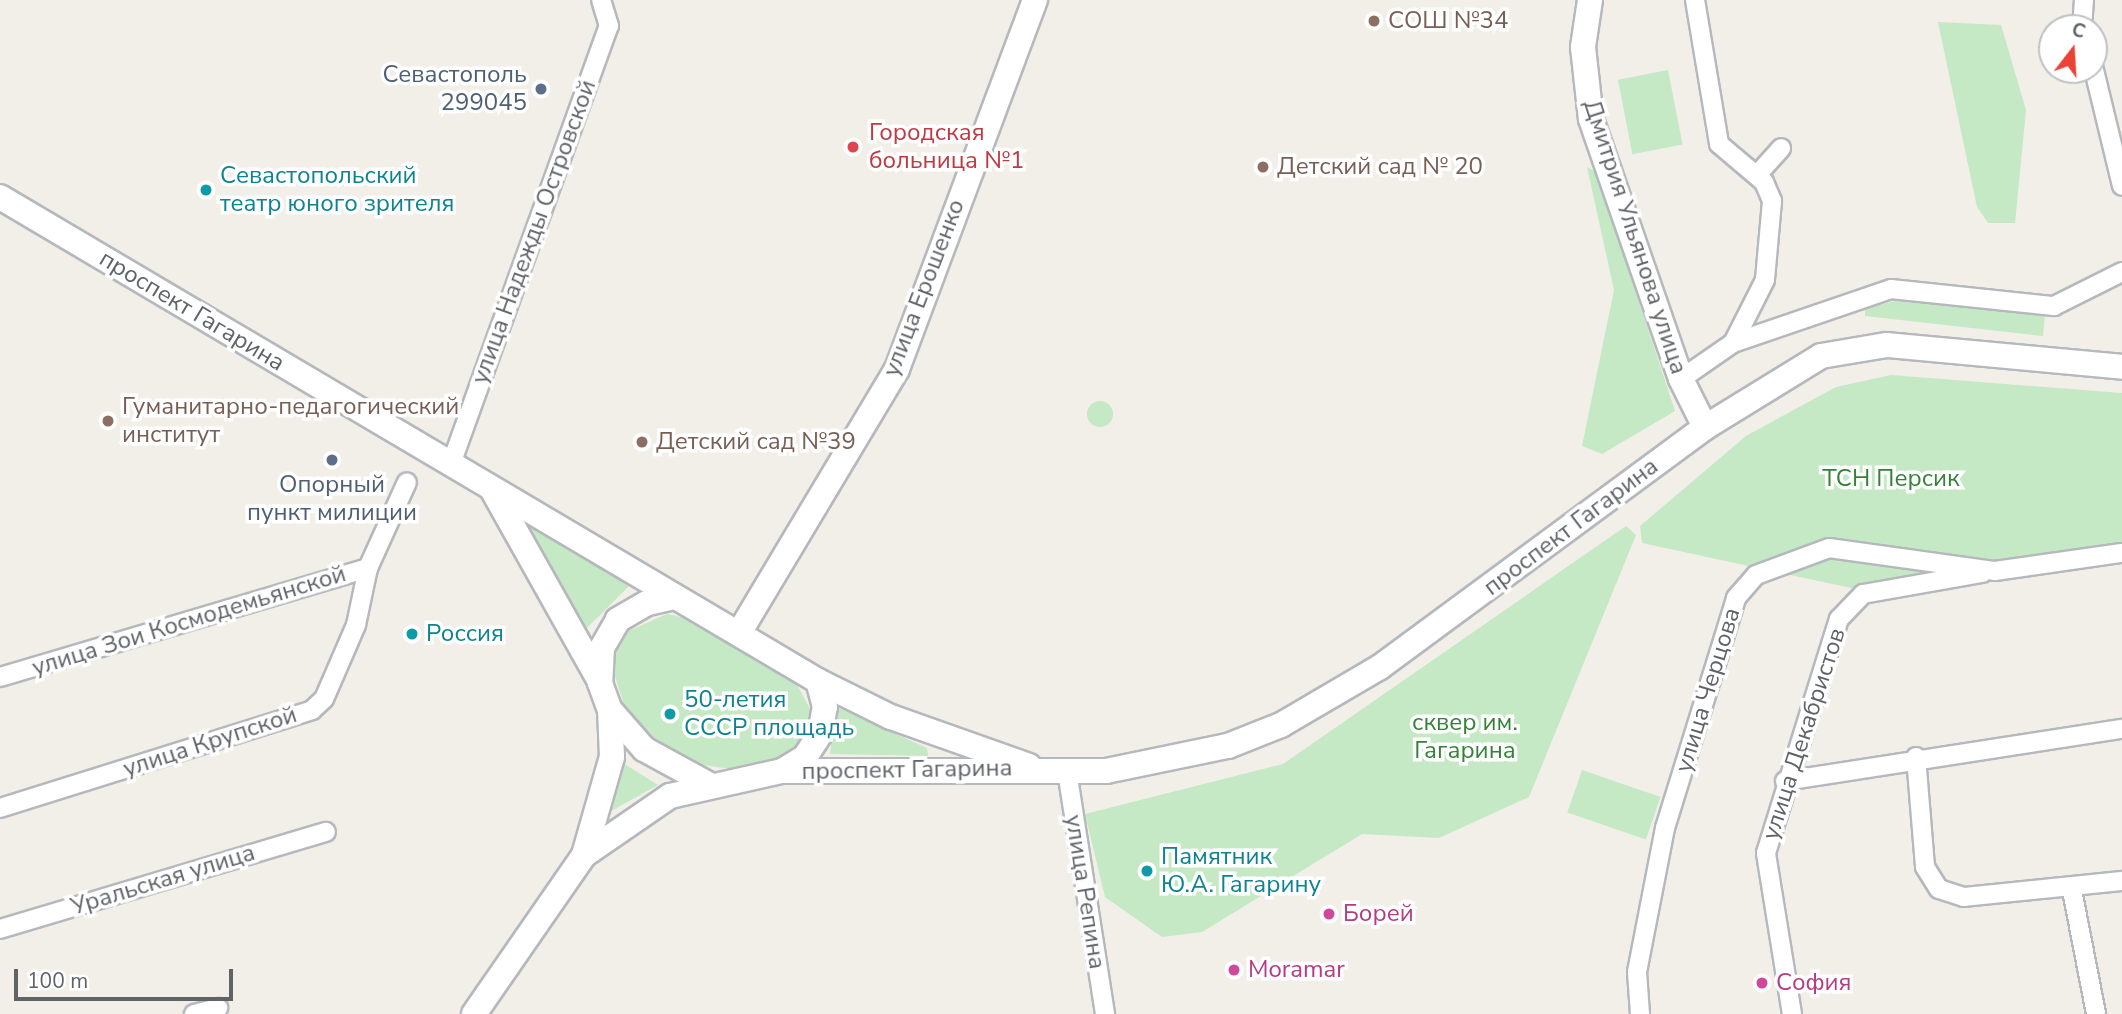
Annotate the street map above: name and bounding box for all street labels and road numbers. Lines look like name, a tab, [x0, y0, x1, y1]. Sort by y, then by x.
street label: улица Надежды Островской	[466, 76, 602, 388]
street label: Дмитрия Ульянова улица	[1577, 96, 1693, 378]
street label: улица Ерошенко	[877, 195, 971, 381]
street label: проспект Гагарина	[94, 244, 290, 378]
street label: проспект Гагарина	[1478, 452, 1664, 602]
street label: улица Зои Космодемьянской	[29, 559, 349, 683]
street label: улица Черцова	[1669, 604, 1747, 776]
street label: улица Декабристов	[1756, 625, 1852, 843]
street label: улица Крупской	[120, 700, 300, 784]
street label: проспект Гагарина	[801, 754, 1013, 786]
street label: улица Репина	[1059, 813, 1111, 971]
street label: Уральская улица	[67, 838, 259, 922]

